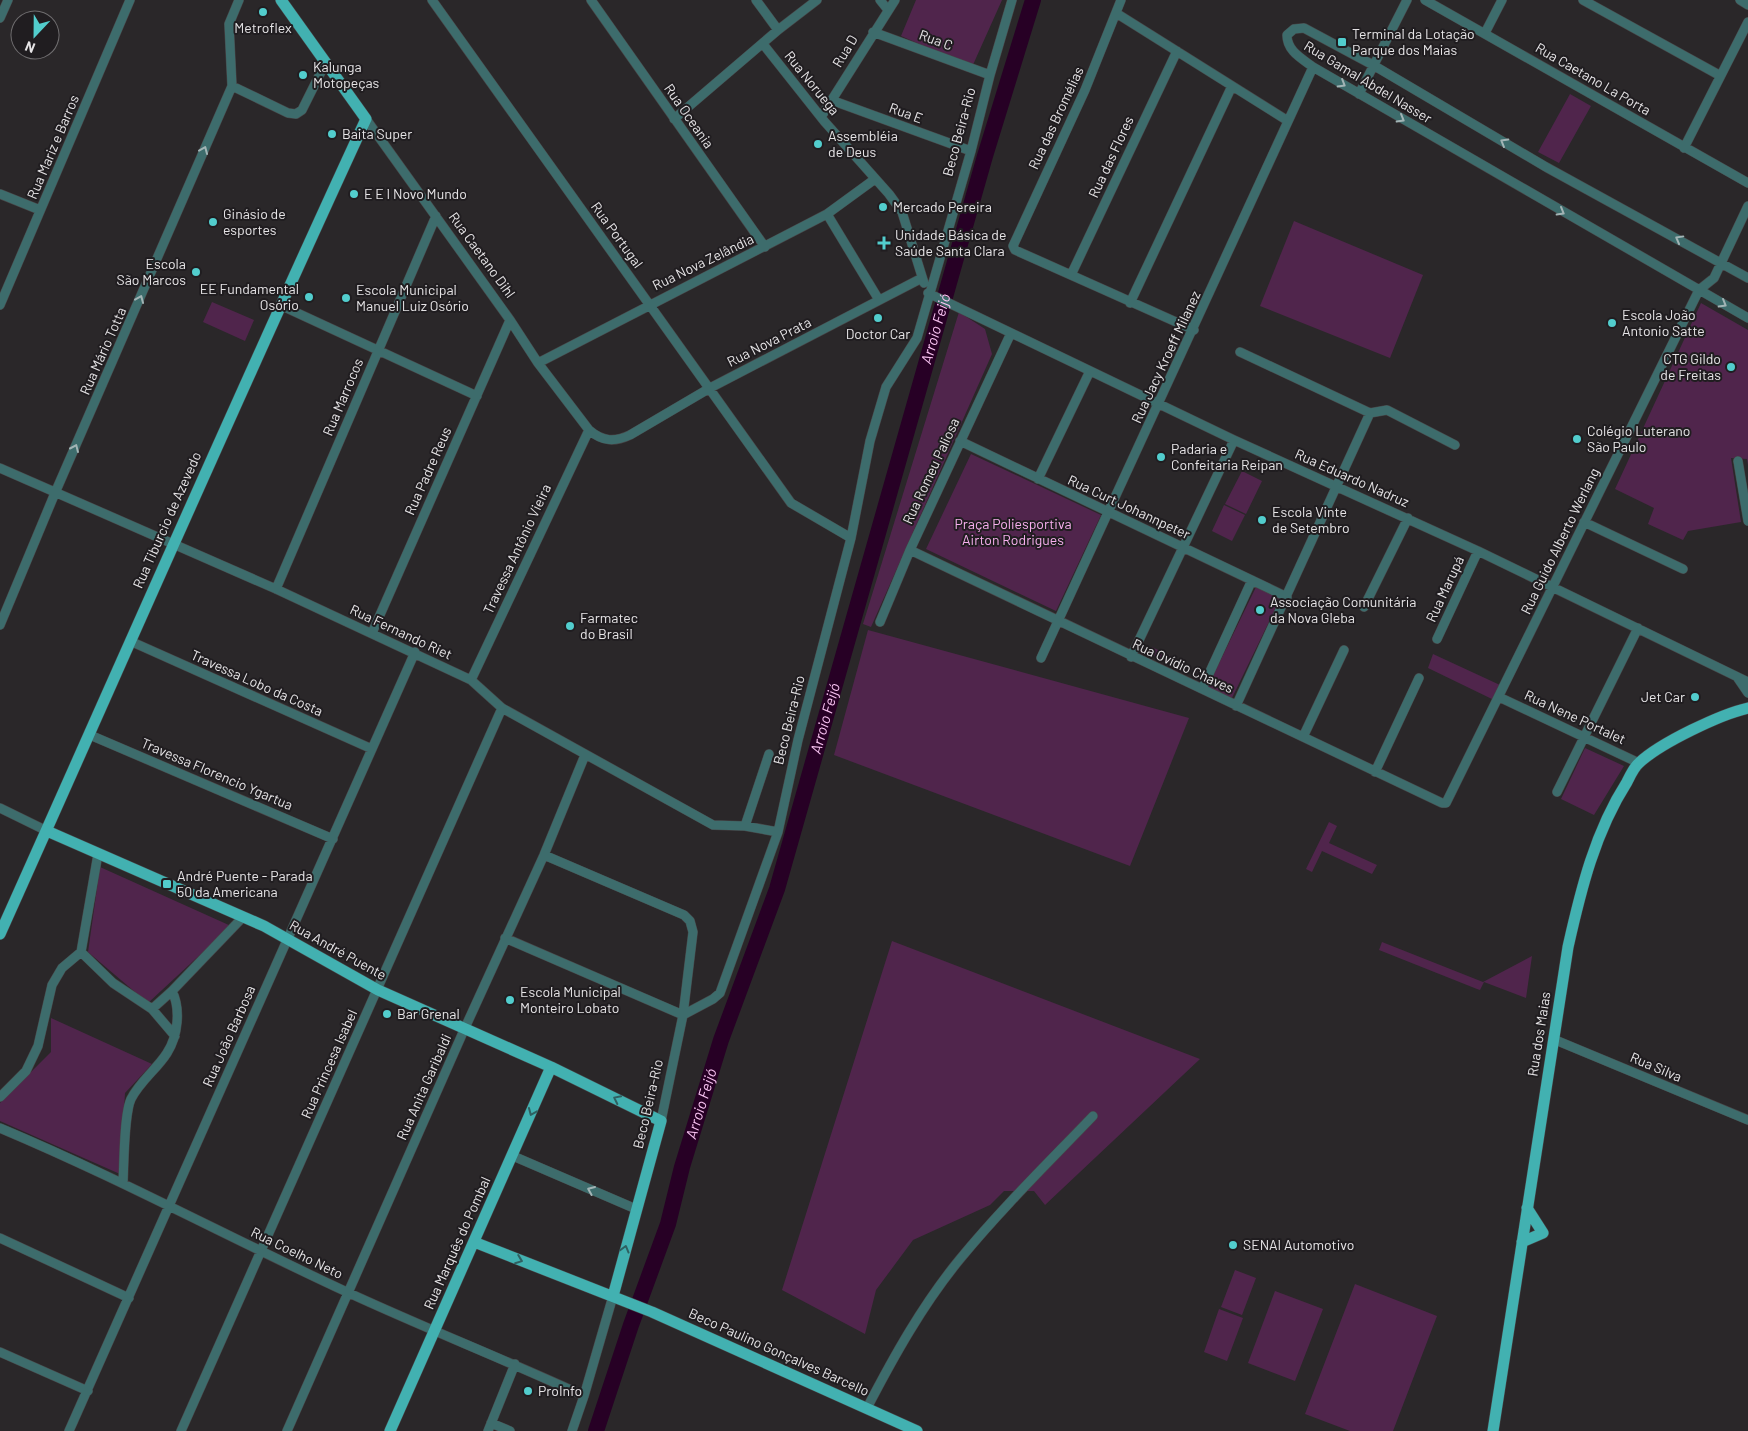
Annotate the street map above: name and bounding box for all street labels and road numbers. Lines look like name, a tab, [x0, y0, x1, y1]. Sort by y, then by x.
street label: Rua C	[917, 26, 955, 53]
street label: Rua D	[828, 31, 861, 70]
street label: Rua Gamal Abdel Nasser	[1301, 37, 1435, 126]
street label: Rua Caetano La Porta	[1533, 39, 1654, 118]
street label: Rua Noruega	[781, 47, 843, 118]
street label: Rua das Bromélias	[1024, 63, 1087, 172]
street label: Rua Oceania	[661, 80, 718, 151]
street label: Beco Beira-Rio	[939, 86, 979, 178]
street label: Rua Mariz e Barros	[23, 92, 82, 201]
street label: Rua E	[887, 99, 925, 126]
street label: Rua das Flores	[1084, 113, 1137, 200]
street label: Rua Portugal	[588, 198, 647, 271]
street label: Rua Caetano Dihl	[446, 208, 519, 301]
street label: Rua Nova Zelândia	[649, 230, 756, 293]
street label: Rua Jacy Kroeff Milanez	[1127, 288, 1204, 426]
street label: Rua Mário Totta	[76, 304, 129, 397]
street label: Rua Nova Prata	[724, 313, 814, 370]
street label: Rua Marrocos	[319, 355, 367, 438]
street label: Rua Romeu Paliosa	[899, 415, 963, 527]
street label: Rua Padre Reus	[401, 424, 455, 517]
street label: Rua Eduardo Nadruz	[1293, 445, 1412, 510]
street label: Rua Tiburcio de Azevedo	[129, 449, 204, 591]
street label: Rua Guido Alberto Werlang	[1517, 465, 1602, 617]
street label: Rua Curt Johannpeter	[1065, 471, 1193, 542]
street label: Travessa Antônio Vieira	[479, 481, 554, 616]
street label: Rua Marupá	[1422, 553, 1467, 624]
street label: Rua Fernando Riet	[347, 600, 455, 663]
street label: Rua Ovídio Chaves	[1130, 635, 1237, 697]
street label: Travessa Lobo da Costa	[189, 646, 326, 719]
street label: Beco Beira-Rio	[769, 674, 808, 766]
street label: Rua Nene Portalet	[1522, 686, 1628, 747]
street label: Travessa Florencio Ygartua	[139, 734, 296, 813]
street label: Rua André Puente	[287, 916, 390, 983]
street label: Rua João Barbosa	[199, 982, 259, 1089]
street label: Rua dos Maias	[1523, 990, 1554, 1077]
street label: Rua Princesa Isabel	[297, 1007, 360, 1121]
street label: Rua Anita Garibaldi	[393, 1031, 455, 1142]
street label: Rua Silva	[1628, 1048, 1685, 1085]
street label: Beco Beira-Rio	[629, 1058, 666, 1150]
street label: Rua Marquês do Pombal	[420, 1174, 494, 1312]
street label: Rua Coelho Neto	[249, 1223, 346, 1282]
street label: Beco Paulino Gonçalves Barcello	[686, 1304, 872, 1399]

